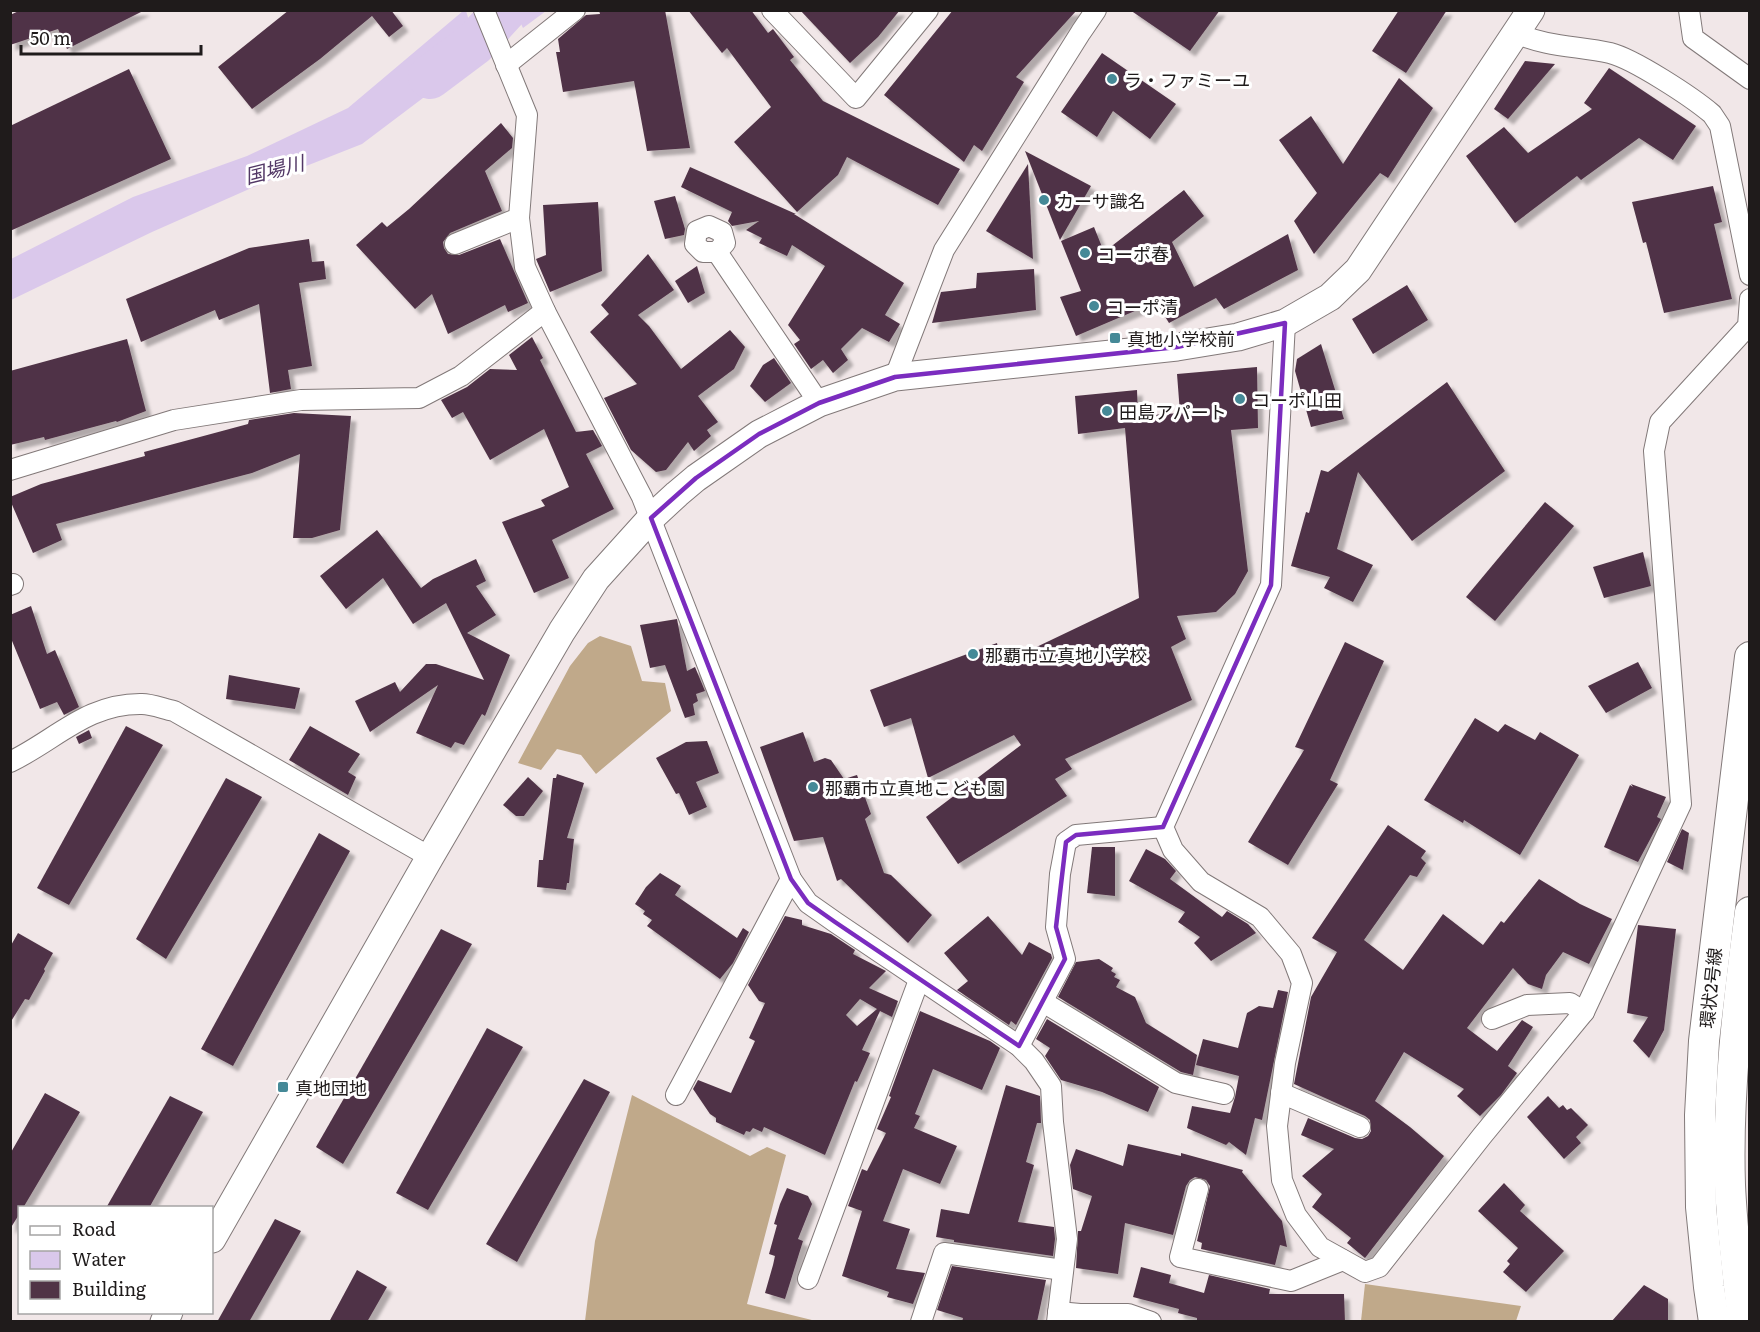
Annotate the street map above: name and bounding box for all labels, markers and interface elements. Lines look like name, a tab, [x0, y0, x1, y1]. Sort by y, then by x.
scale bar	[21, 18, 201, 56]
text: 50 m	[30, 24, 71, 51]
place label: ラ・ファミーユ	[1124, 66, 1250, 93]
marker: ラ・ファミーユ	[1105, 72, 1119, 86]
water label: 国場川	[241, 146, 309, 190]
place label: カーサ識名	[1056, 187, 1146, 214]
marker: カーサ識名	[1037, 193, 1051, 207]
place label: コーポ春	[1097, 240, 1169, 267]
marker: コーポ春	[1078, 246, 1092, 260]
place label: コーポ清	[1106, 293, 1178, 320]
marker: コーポ清	[1087, 299, 1101, 313]
place label: 真地小学校前	[1127, 325, 1235, 352]
marker: 真地小学校前	[1108, 331, 1122, 345]
place label: コーポ山田	[1252, 386, 1342, 413]
marker: コーポ山田	[1233, 392, 1247, 406]
place label: 田島アパート	[1119, 398, 1227, 425]
marker: 田島アパート	[1100, 404, 1114, 418]
place label: 那覇市立真地小学校	[985, 641, 1147, 668]
marker: 那覇市立真地小学校	[966, 647, 980, 661]
place label: 那覇市立真地こども園	[825, 774, 1005, 801]
marker: 那覇市立真地こども園	[806, 780, 820, 794]
street label: 環状2号線	[1692, 946, 1728, 1030]
place label: 真地団地	[295, 1074, 367, 1101]
marker: 真地団地	[276, 1080, 290, 1094]
legend	[18, 1206, 213, 1314]
text: Road	[72, 1215, 116, 1242]
text: Water	[72, 1245, 126, 1272]
text: Building	[72, 1275, 147, 1302]

